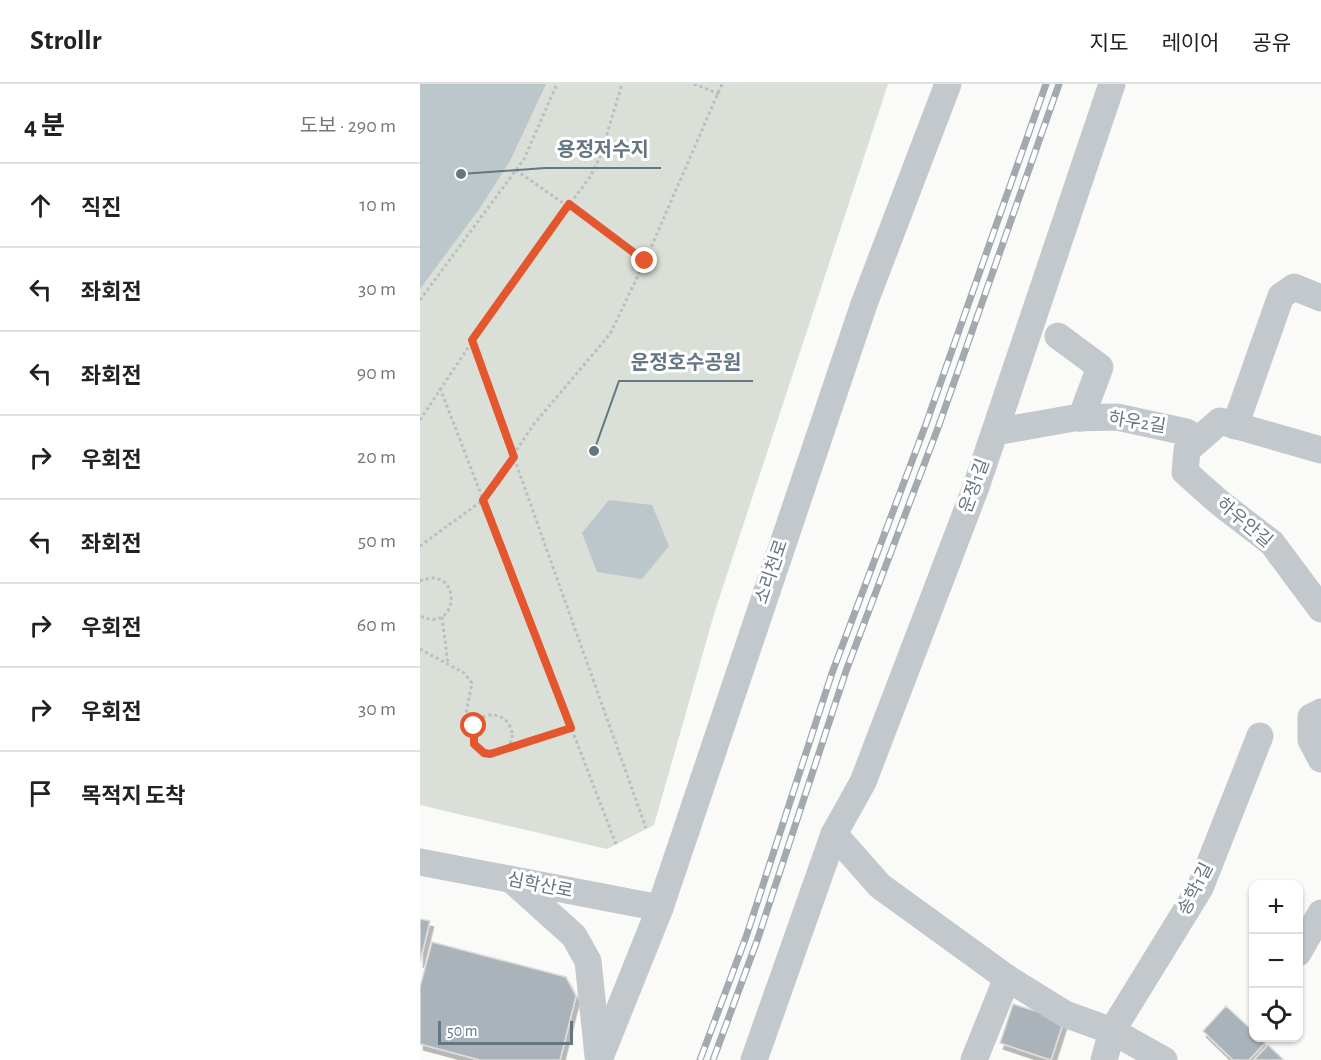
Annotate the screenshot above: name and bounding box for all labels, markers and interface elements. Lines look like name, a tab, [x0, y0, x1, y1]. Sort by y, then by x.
text: Strollr	[30, 27, 101, 55]
text: 지도	[1090, 33, 1128, 54]
text: 레이어	[1161, 33, 1219, 54]
text: 공유	[1252, 33, 1291, 54]
text: 4 분	[24, 113, 65, 139]
text: 도보 · 290 m	[300, 116, 396, 136]
callout: 용정저수지	[545, 130, 661, 168]
text: 용정저수지	[557, 139, 649, 160]
icon: ahead	[24, 189, 57, 222]
text: 10 m	[359, 195, 396, 215]
text: 직진	[81, 197, 121, 219]
route end	[631, 247, 657, 273]
icon: left	[24, 273, 57, 306]
text: 30 m	[358, 279, 396, 299]
text: 좌회전	[81, 281, 142, 303]
callout: 운정호수공원	[619, 343, 753, 381]
text: 운정호수공원	[631, 352, 741, 373]
icon: left	[24, 357, 57, 390]
text: 90 m	[357, 363, 396, 383]
text: 좌회전	[81, 365, 142, 387]
street label: 하우2길	[1107, 409, 1167, 436]
icon: right	[24, 441, 57, 474]
text: 20 m	[357, 447, 396, 467]
text: 우회전	[81, 449, 142, 471]
street label: 운정1길	[955, 456, 993, 515]
street label: 하우안길	[1213, 494, 1276, 551]
icon: left	[24, 525, 57, 558]
text: 50 m	[358, 531, 396, 551]
text: 좌회전	[81, 533, 142, 555]
street label: 소리천로	[751, 537, 791, 606]
icon: right	[24, 609, 57, 642]
text: 60 m	[357, 615, 396, 635]
text: 우회전	[81, 617, 142, 639]
icon: right	[24, 693, 57, 726]
text: 30 m	[358, 699, 396, 719]
text: 우회전	[81, 701, 142, 723]
route start	[460, 712, 486, 738]
icon: arrive	[24, 777, 57, 810]
text: 목적지 도착	[81, 785, 186, 807]
street label: 송학1길	[1174, 860, 1217, 918]
street label: 심학산로	[506, 869, 575, 901]
map controls	[1249, 880, 1303, 1042]
button: +	[1249, 880, 1303, 934]
button: −	[1249, 934, 1303, 988]
button: locate	[1249, 988, 1303, 1042]
scale bar	[438, 1018, 573, 1046]
text: 50 m	[447, 1023, 478, 1039]

